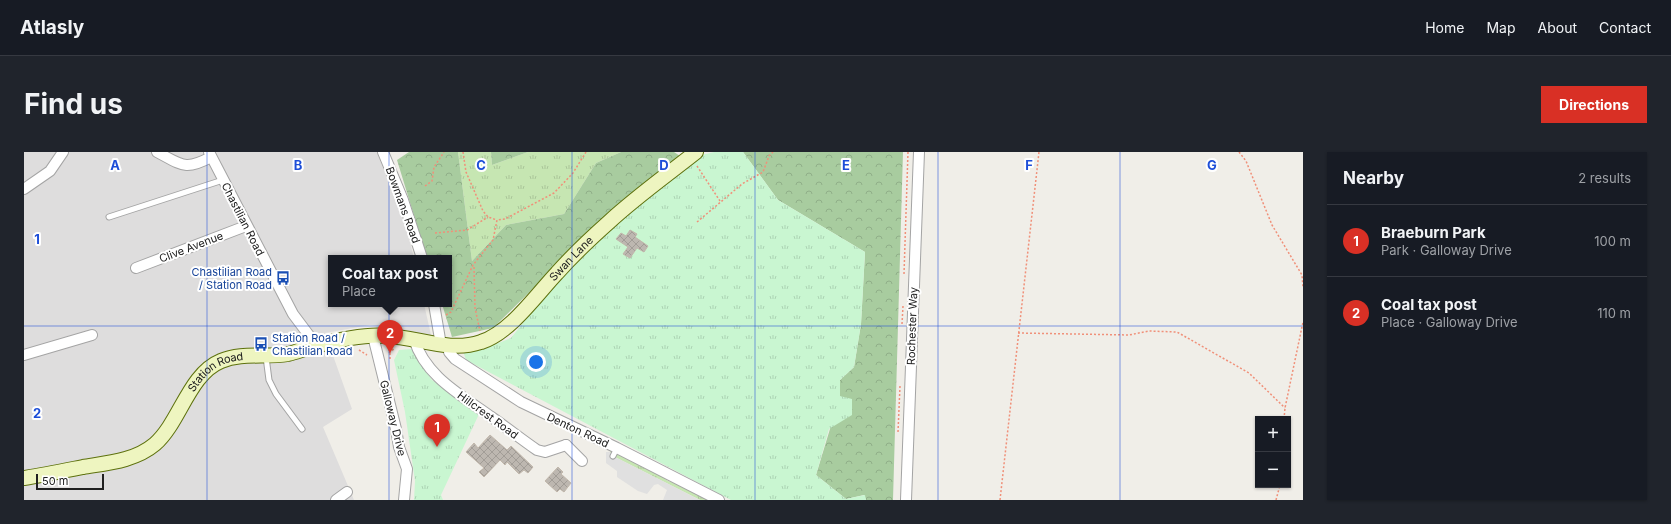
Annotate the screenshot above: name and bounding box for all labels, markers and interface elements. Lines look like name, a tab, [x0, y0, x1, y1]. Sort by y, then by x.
text: Atlasly	[20, 16, 84, 39]
text: Home	[1425, 19, 1464, 36]
text: Map	[1486, 19, 1516, 36]
text: About	[1538, 19, 1577, 36]
text: Contact	[1599, 19, 1651, 36]
button: Directions	[1541, 86, 1647, 123]
text: Find us	[24, 87, 123, 121]
text: A	[110, 157, 120, 173]
text: B	[294, 157, 303, 173]
text: C	[476, 157, 486, 173]
text: D	[659, 157, 669, 173]
text: E	[842, 157, 850, 173]
text: F	[1025, 157, 1033, 173]
text: G	[1207, 157, 1217, 173]
street label: Bowmans Road	[383, 165, 423, 245]
text: Nearby	[1343, 168, 1404, 188]
text: 2 results	[1578, 170, 1631, 186]
street label: Chastilian Road	[219, 180, 267, 258]
text: Braeburn Park	[1381, 223, 1486, 242]
street label: Clive Avenue	[157, 228, 225, 266]
text: 1	[34, 231, 40, 247]
street label: Swan Lane	[546, 233, 596, 284]
text: 1	[1353, 233, 1359, 249]
text: 100 m	[1594, 233, 1631, 249]
text: Park · Galloway Drive	[1381, 242, 1512, 258]
popup	[328, 255, 452, 307]
text: Coal tax post	[342, 264, 438, 283]
place label: Chastilian Road / Station Road	[192, 265, 272, 292]
bus stop icon: Chastilian Road / Station Road	[275, 270, 291, 286]
text: Place	[342, 283, 376, 299]
street label: Rochester Way	[904, 287, 920, 365]
text: Coal tax post	[1381, 295, 1477, 314]
text: 2	[1352, 305, 1360, 321]
text: 110 m	[1597, 305, 1631, 321]
text: Place · Galloway Drive	[1381, 314, 1518, 330]
pin: 2	[377, 320, 403, 353]
place label: Station Road / Chastilian Road	[272, 331, 352, 358]
bus stop icon: Station Road / Chastilian Road	[253, 336, 269, 352]
street label: Station Road	[185, 349, 244, 394]
your location	[526, 352, 546, 372]
street label: Galloway Drive	[377, 379, 409, 457]
street label: Hillcrest Road	[455, 388, 521, 442]
text: 2	[33, 405, 41, 421]
street label: Denton Road	[545, 409, 611, 451]
pin: 1	[424, 414, 450, 447]
map controls	[1255, 416, 1291, 488]
button: +	[1255, 416, 1291, 452]
button: −	[1255, 452, 1291, 488]
scale bar	[36, 472, 104, 491]
text: 50 m	[42, 474, 68, 488]

